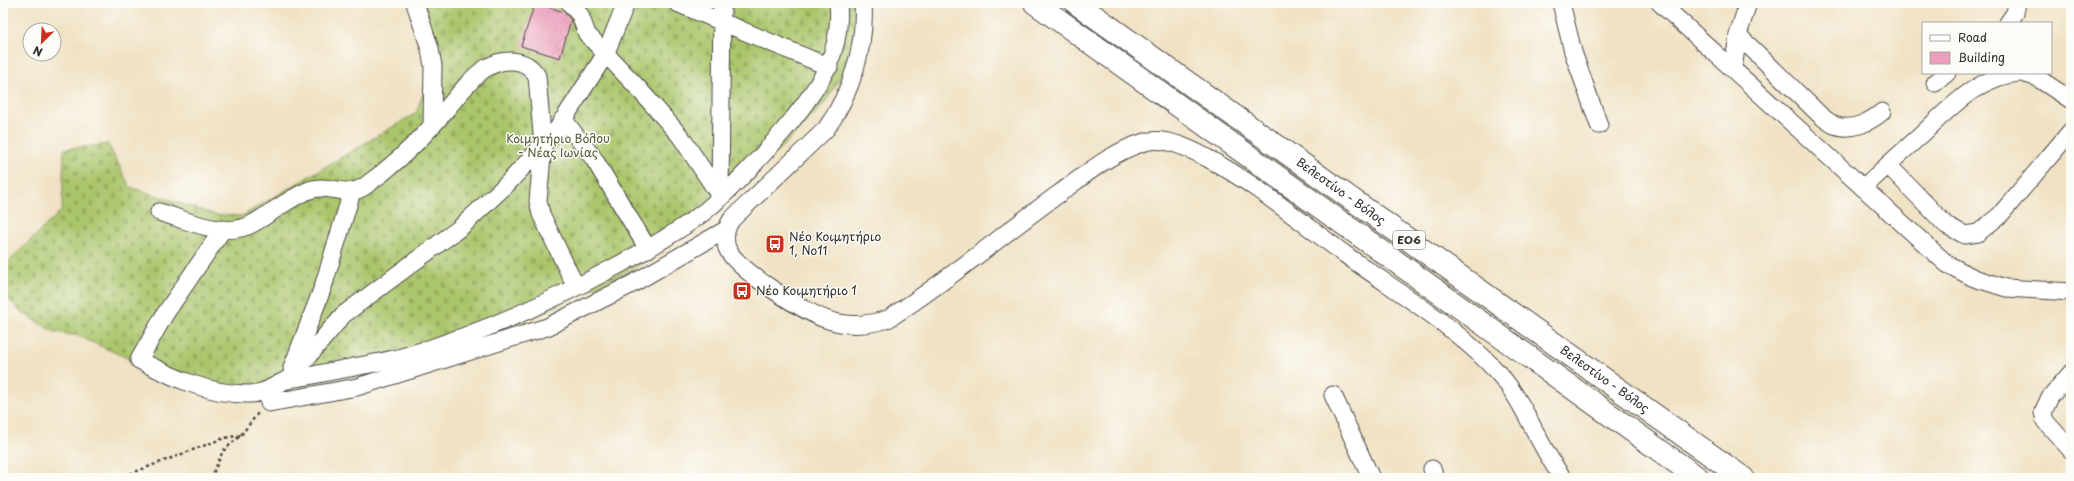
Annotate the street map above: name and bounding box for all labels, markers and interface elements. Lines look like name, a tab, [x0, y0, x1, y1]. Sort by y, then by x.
north arrow	[22, 22, 62, 62]
legend	[1922, 22, 2052, 74]
text: Road	[1958, 28, 1987, 46]
text: N	[30, 42, 45, 61]
text: Building	[1958, 48, 2005, 66]
park label: Κοιμητήριο Βόλου - Νέας Ιωνίας	[506, 129, 610, 161]
street label: Βελεστίνο - Βόλος	[1293, 153, 1390, 229]
place label: Νέο Κοιμητήριο 1, Νο11	[789, 227, 881, 259]
road number: ΕΟ6	[1393, 231, 1425, 249]
bus stop icon: Νέο Κοιμητήριο 1, Νο11	[764, 233, 786, 255]
bus stop icon: Νέο Κοιμητήριο 1	[731, 280, 753, 302]
place label: Νέο Κοιμητήριο 1	[756, 281, 857, 299]
street label: Βελεστίνο - Βόλος	[1557, 341, 1653, 417]

